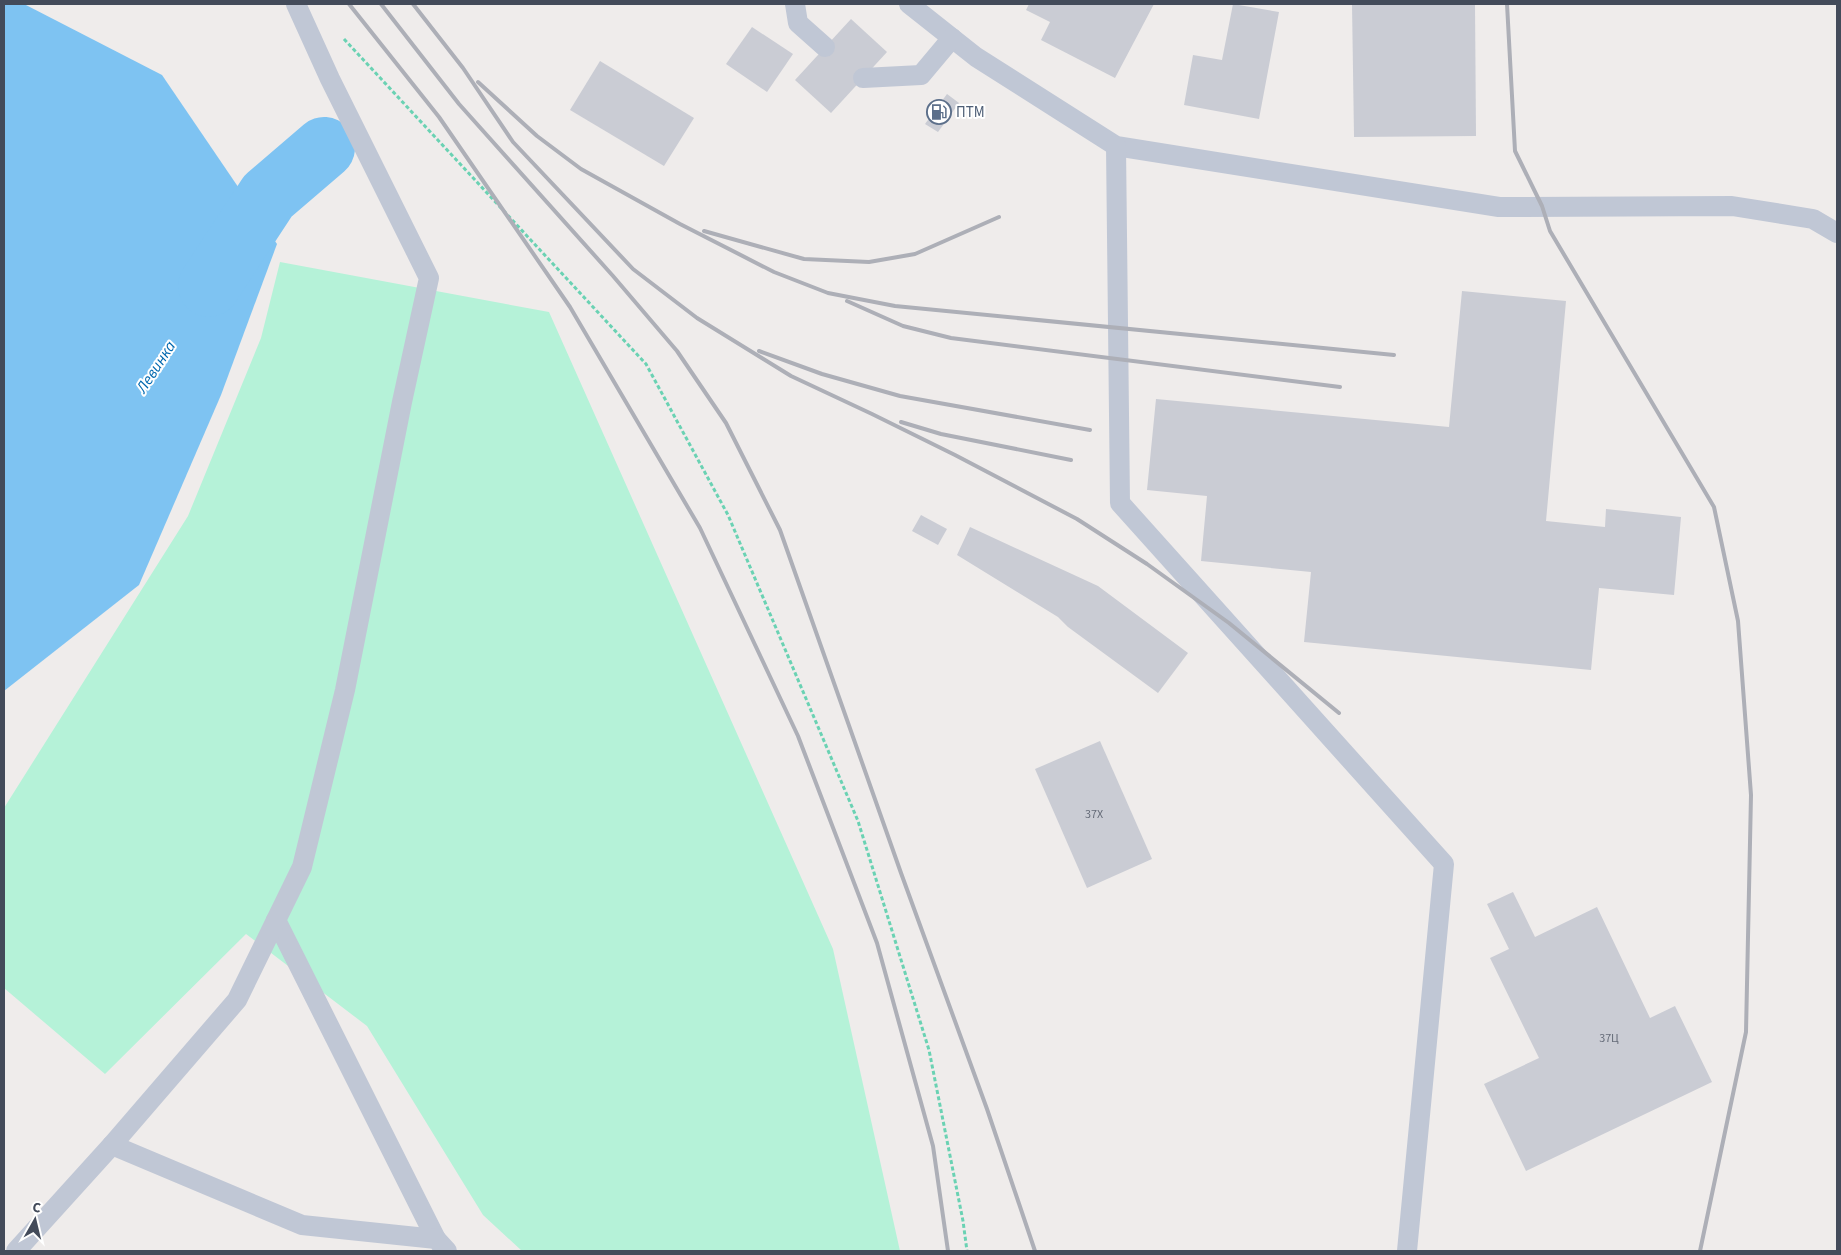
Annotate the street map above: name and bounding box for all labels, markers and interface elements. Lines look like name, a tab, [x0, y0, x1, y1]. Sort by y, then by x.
fuel station icon: ПТМ	[926, 99, 952, 125]
place label: ПТМ	[956, 102, 985, 123]
water label: Левинка	[130, 336, 181, 398]
house number: 37Х	[1085, 806, 1103, 823]
house number: 37Ц	[1599, 1030, 1619, 1047]
north arrow	[10, 1195, 60, 1245]
text: С	[31, 1198, 42, 1219]

